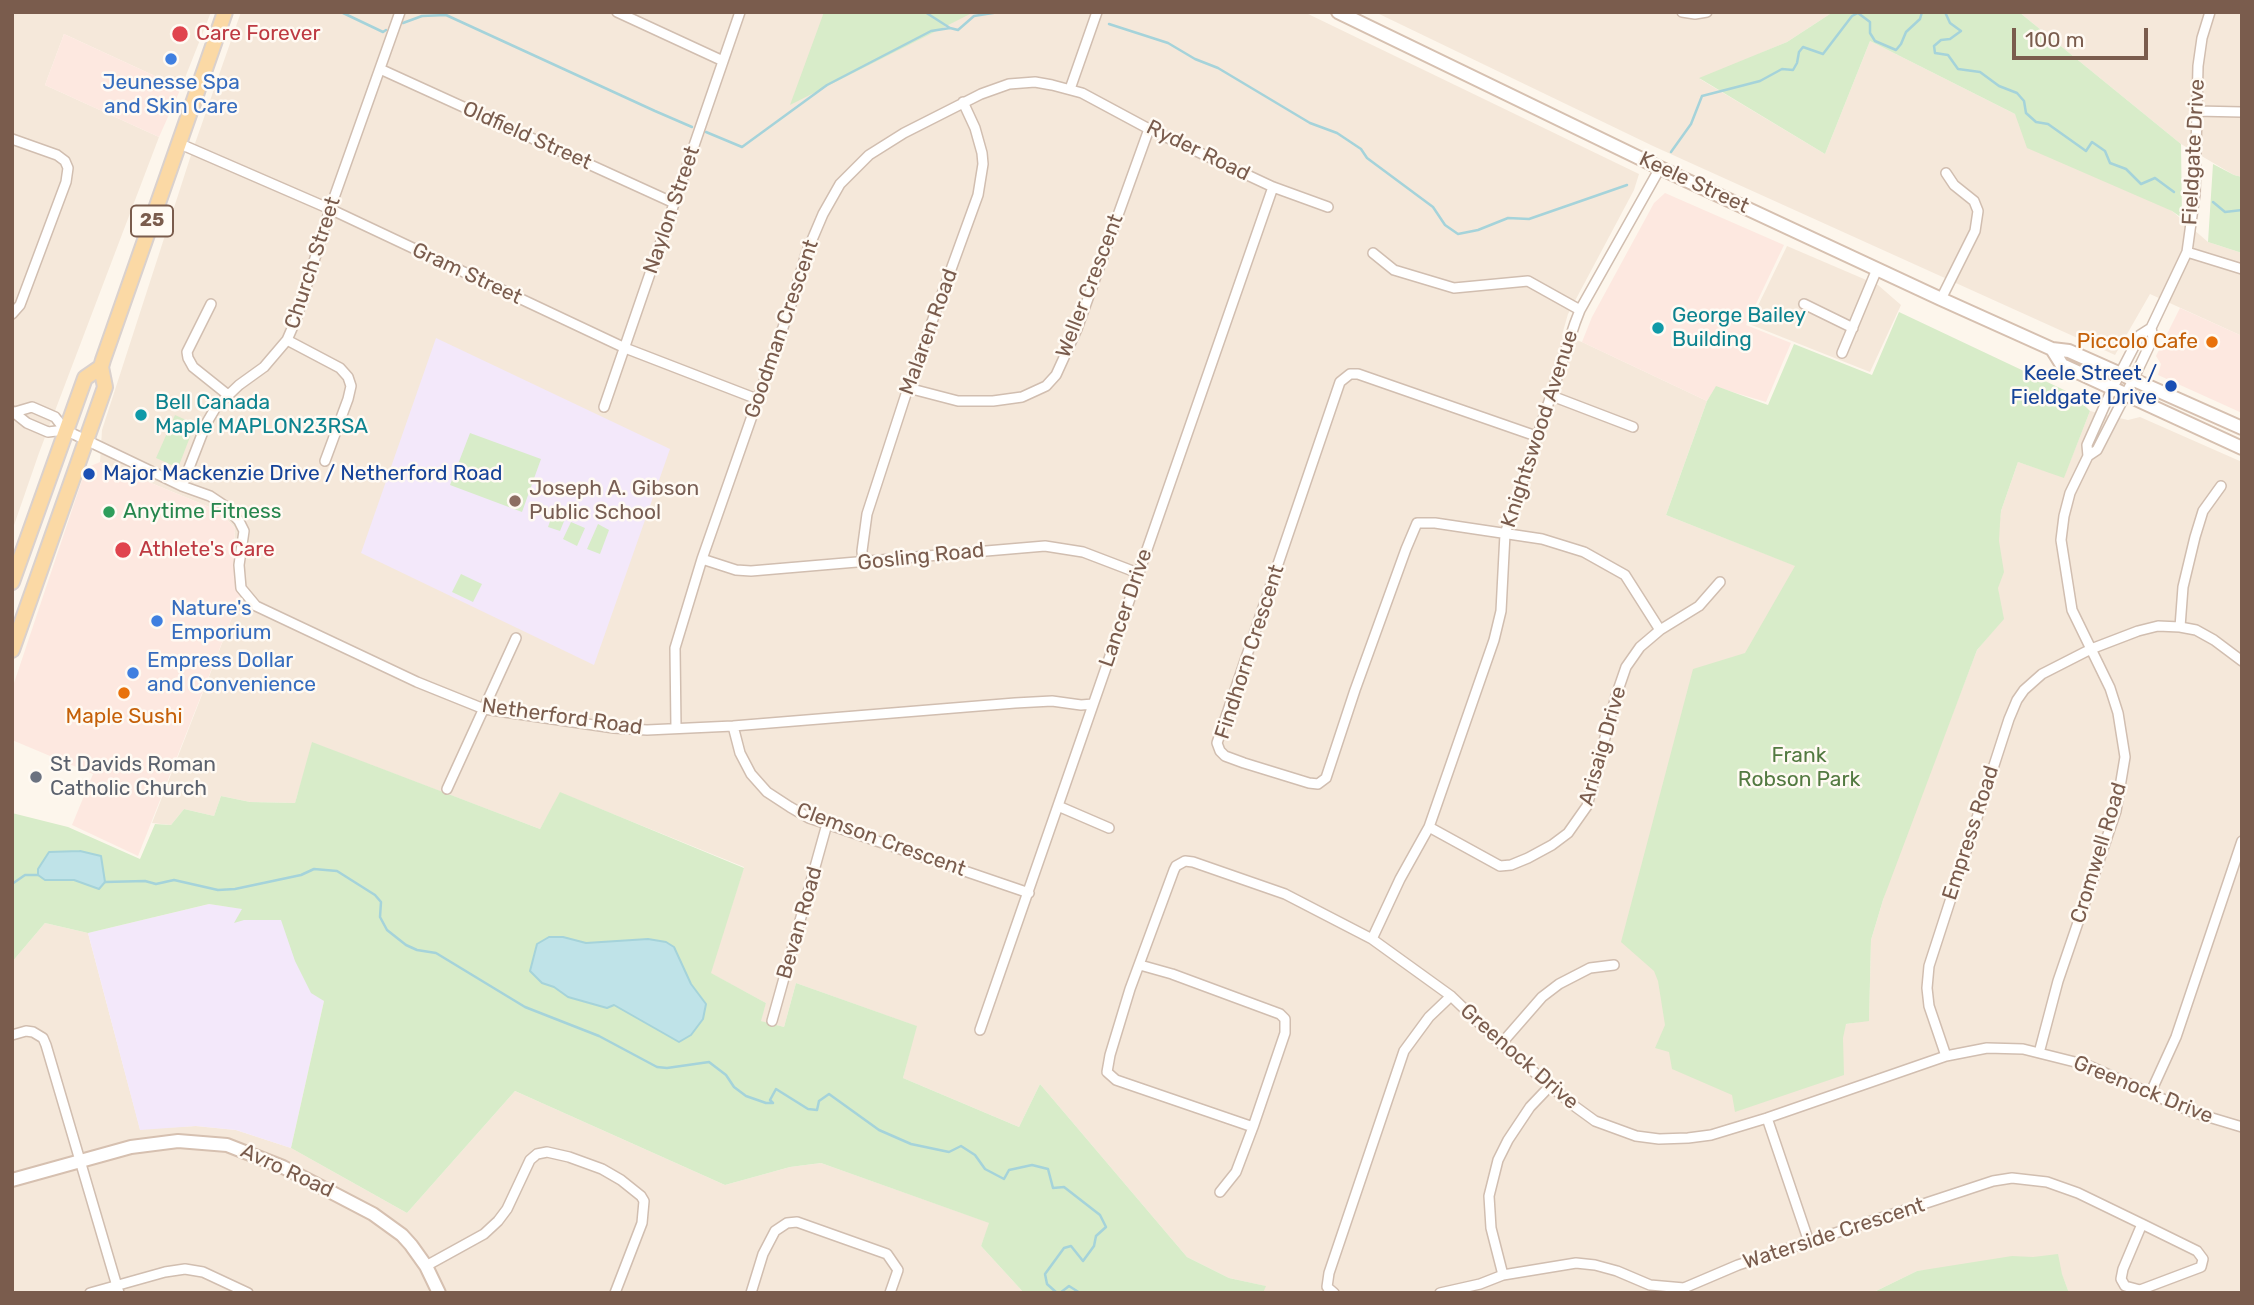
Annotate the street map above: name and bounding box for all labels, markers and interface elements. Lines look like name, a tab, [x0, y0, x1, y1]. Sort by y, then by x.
scale bar	[2016, 14, 2152, 58]
place label: Care Forever	[196, 21, 320, 47]
marker: Care Forever	[170, 24, 190, 44]
text: 100 m	[2025, 27, 2084, 52]
marker: Jeunesse Spa and Skin Care	[163, 51, 179, 67]
place label: Jeunesse Spa and Skin Care	[102, 70, 240, 120]
street label: Fieldgate Drive	[2178, 78, 2210, 226]
street label: Oldfield Street	[459, 96, 595, 176]
street label: Ryder Road	[1142, 115, 1254, 187]
street label: Naylon Street	[638, 143, 706, 277]
street label: Keele Street	[1635, 147, 1753, 219]
street label: Church Street	[280, 194, 346, 332]
road number: 25	[131, 206, 173, 236]
street label: Weller Crescent	[1051, 211, 1129, 361]
street label: Goodman Crescent	[740, 236, 824, 422]
street label: Gram Street	[408, 238, 526, 310]
street label: Malaren Road	[895, 266, 963, 398]
place label: George Bailey Building	[1672, 303, 1806, 353]
marker: George Bailey Building	[1650, 320, 1666, 336]
street label: Knightswood Avenue	[1496, 327, 1584, 531]
place label: Piccolo Cafe	[2077, 329, 2198, 355]
marker: Piccolo Cafe	[2204, 334, 2220, 350]
place label: Keele Street / Fieldgate Drive	[2011, 361, 2157, 411]
marker: Keele Street / Fieldgate Drive	[2163, 378, 2179, 394]
place label: Bell Canada Maple MAPLON23RSA	[155, 390, 368, 440]
marker: Bell Canada Maple MAPLON23RSA	[133, 407, 149, 423]
place label: Major Mackenzie Drive / Netherford Road	[103, 461, 502, 487]
marker: Major Mackenzie Drive / Netherford Road	[81, 466, 97, 482]
place label: Joseph A. Gibson Public School	[529, 476, 699, 526]
marker: Joseph A. Gibson Public School	[507, 493, 523, 509]
place label: Anytime Fitness	[123, 499, 281, 525]
marker: Anytime Fitness	[101, 504, 117, 520]
place label: Athlete's Care	[139, 537, 275, 563]
street label: Gosling Road	[856, 538, 986, 576]
marker: Athlete's Care	[113, 540, 133, 560]
street label: Lancer Drive	[1094, 546, 1158, 670]
street label: Findhorn Crescent	[1210, 562, 1290, 742]
place label: Nature's Emporium	[171, 596, 271, 646]
marker: Nature's Emporium	[149, 613, 165, 629]
place label: Empress Dollar and Convenience	[147, 648, 316, 698]
marker: Empress Dollar and Convenience	[125, 665, 141, 681]
street label: Arisaig Drive	[1574, 684, 1632, 808]
marker: Maple Sushi	[116, 685, 132, 701]
street label: Netherford Road	[480, 693, 644, 741]
place label: Maple Sushi	[65, 704, 183, 730]
park label: Frank Robson Park	[1738, 743, 1860, 793]
place label: St Davids Roman Catholic Church	[50, 752, 216, 802]
street label: Empress Road	[1937, 763, 2005, 903]
marker: St Davids Roman Catholic Church	[28, 769, 44, 785]
street label: Cromwell Road	[2066, 780, 2132, 926]
street label: Clemson Crescent	[793, 798, 969, 882]
street label: Bevan Road	[772, 864, 828, 982]
street label: Greenock Drive	[1455, 999, 1583, 1115]
street label: Greenock Drive	[2069, 1051, 2217, 1129]
street label: Avro Road	[236, 1138, 338, 1204]
street label: Waterside Crescent	[1740, 1193, 1928, 1275]

